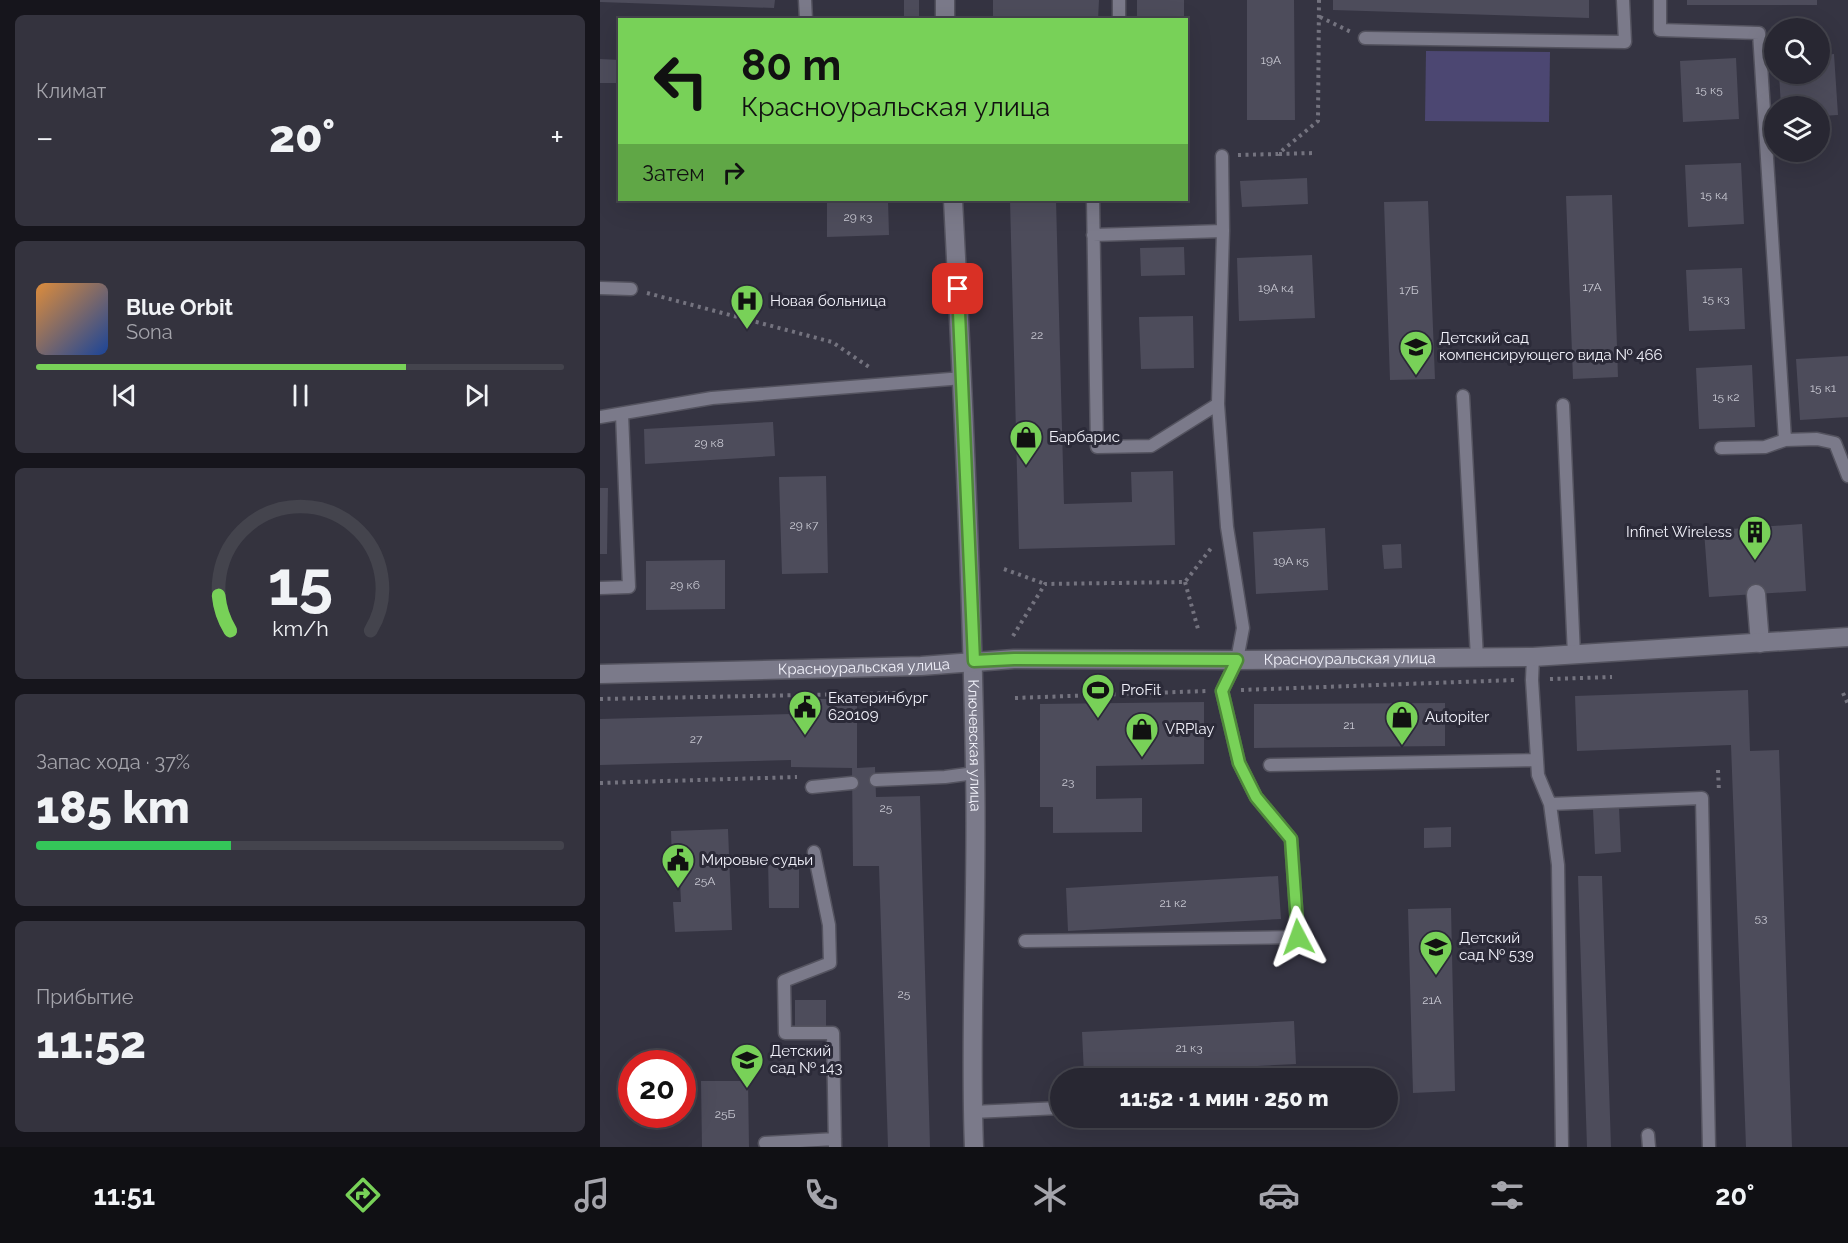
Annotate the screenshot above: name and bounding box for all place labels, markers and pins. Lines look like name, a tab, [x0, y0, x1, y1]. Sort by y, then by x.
pin	[932, 263, 983, 314]
hospital icon: Новая больница	[729, 283, 765, 330]
place label: Новая больница	[770, 292, 886, 310]
school or university icon: Детский сад компенсирующего вида № 466	[1398, 329, 1434, 376]
place label: Детский сад компенсирующего вида № 466	[1439, 329, 1663, 364]
shop icon: Барбарис	[1008, 419, 1044, 466]
place label: Барбарис	[1049, 428, 1120, 446]
building icon: Infinet Wireless	[1737, 514, 1773, 561]
place label: Infinet Wireless	[1626, 523, 1732, 541]
sports icon: ProFit	[1080, 672, 1116, 719]
place label: ProFit	[1121, 681, 1161, 699]
public building icon: Екатеринбург 620109	[787, 689, 823, 736]
place label: Екатеринбург 620109	[828, 689, 928, 724]
shop icon: Autopiter	[1384, 699, 1420, 746]
place label: Autopiter	[1425, 708, 1490, 726]
shop icon: VRPlay	[1124, 711, 1160, 758]
place label: VRPlay	[1165, 720, 1214, 738]
public building icon: Мировые судьи	[660, 842, 696, 889]
place label: Мировые судьи	[701, 851, 813, 869]
school or university icon: Детский сад № 539	[1418, 929, 1454, 976]
place label: Детский сад № 539	[1459, 929, 1534, 964]
school or university icon: Детский сад № 143	[729, 1042, 765, 1089]
place label: Детский сад № 143	[770, 1042, 842, 1077]

